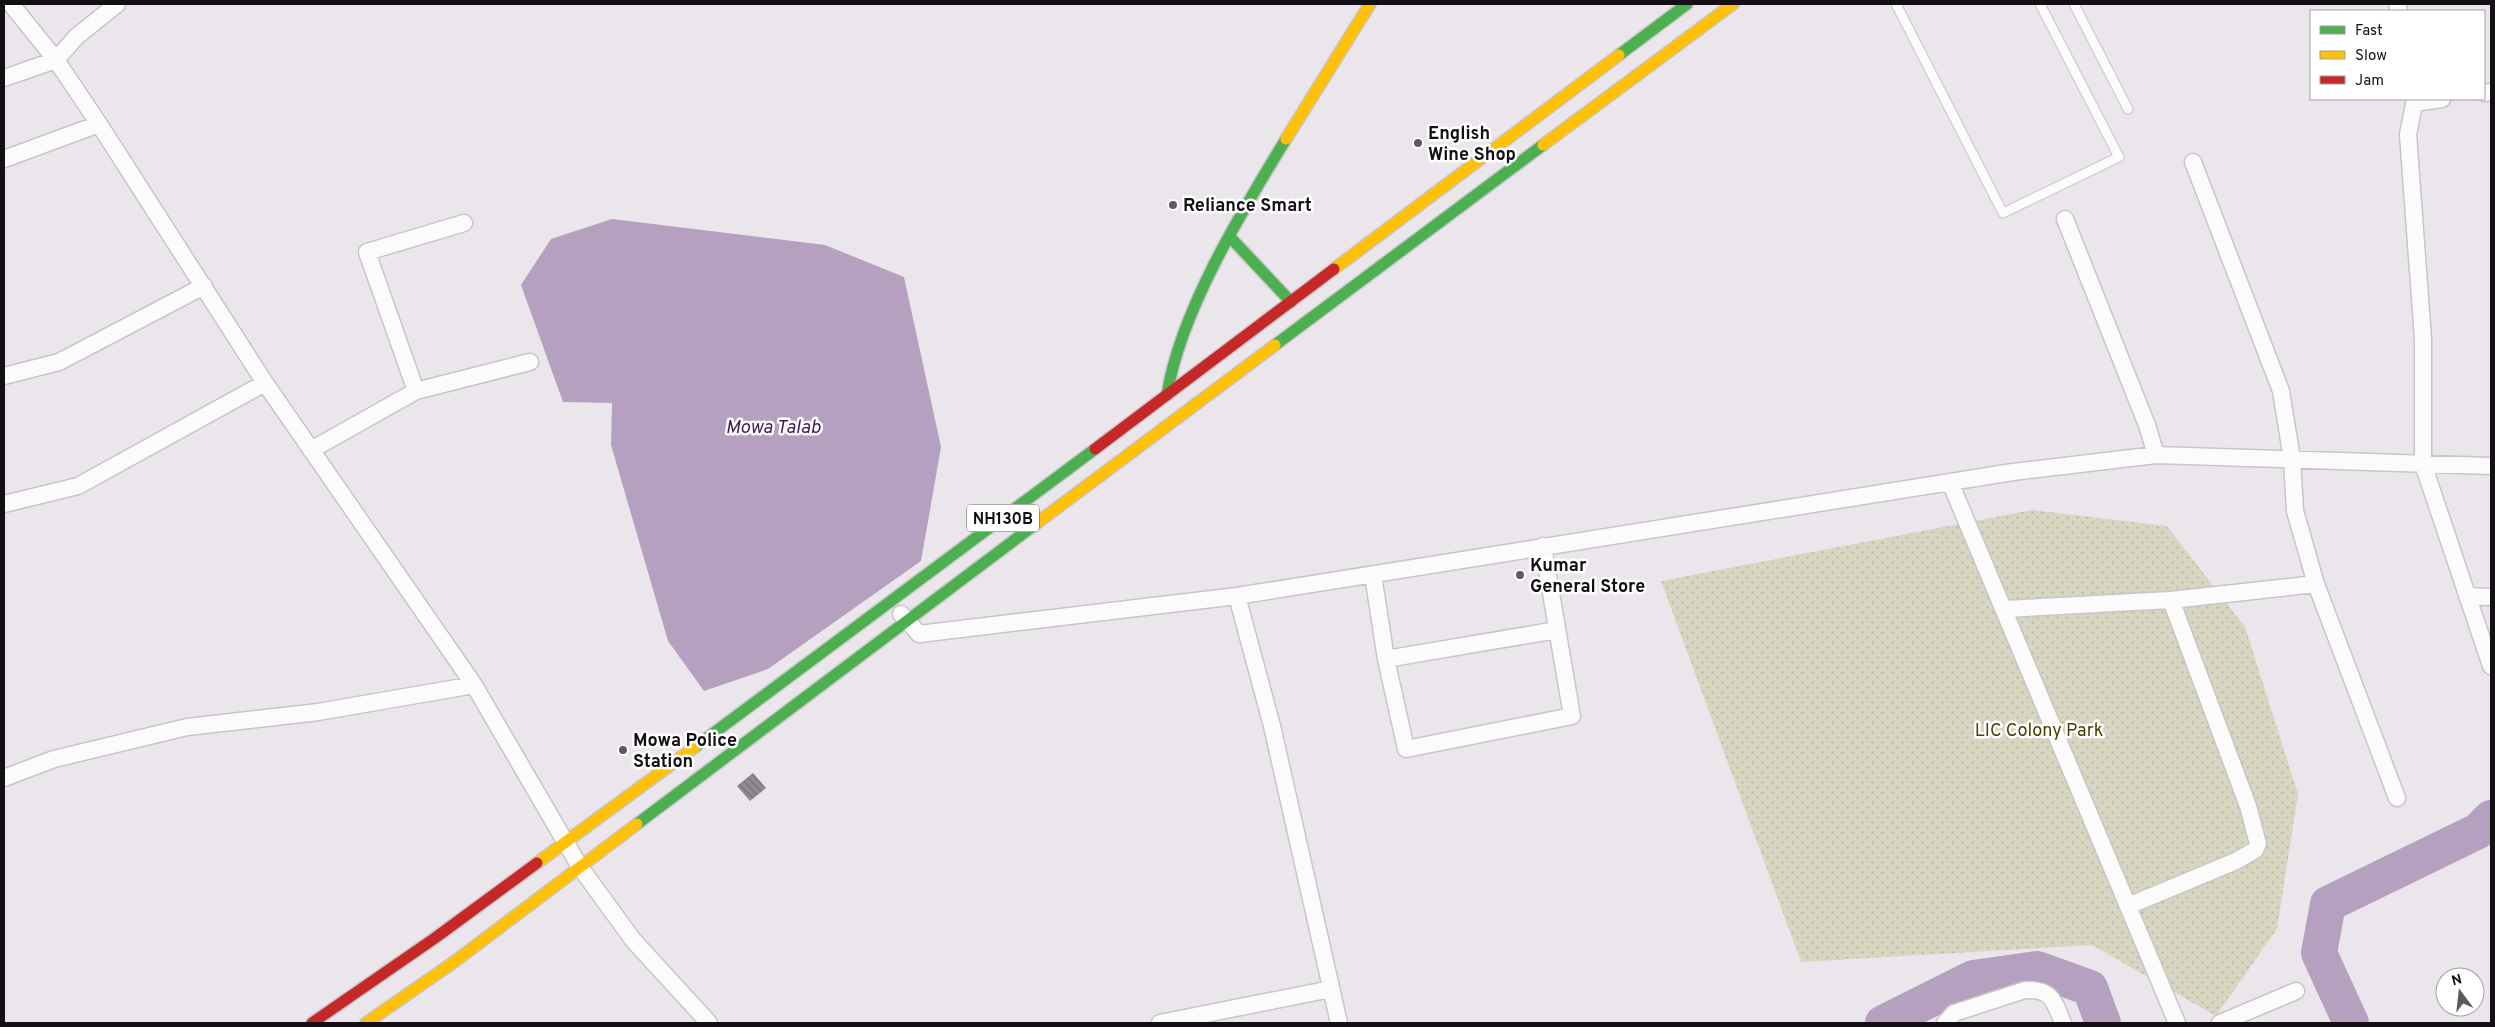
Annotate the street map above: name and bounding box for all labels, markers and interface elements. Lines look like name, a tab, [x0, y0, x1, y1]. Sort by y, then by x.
legend	[2310, 10, 2485, 100]
text: Fast	[2355, 22, 2383, 41]
text: Slow	[2355, 47, 2387, 66]
text: Jam	[2355, 72, 2384, 91]
place label: English Wine Shop	[1428, 123, 1516, 167]
marker: English Wine Shop	[1412, 137, 1424, 149]
place label: Reliance Smart	[1183, 195, 1312, 218]
marker: Reliance Smart	[1167, 199, 1179, 211]
water label: Mowa Talab	[726, 416, 821, 440]
road number: NH130B	[967, 504, 1039, 532]
place label: Kumar General Store	[1530, 555, 1645, 599]
marker: Kumar General Store	[1514, 569, 1526, 581]
park label: LIC Colony Park	[1975, 720, 2103, 743]
place label: Mowa Police Station	[633, 730, 737, 774]
marker: Mowa Police Station	[617, 744, 629, 756]
north arrow	[2435, 967, 2485, 1017]
text: N	[2450, 971, 2464, 990]

